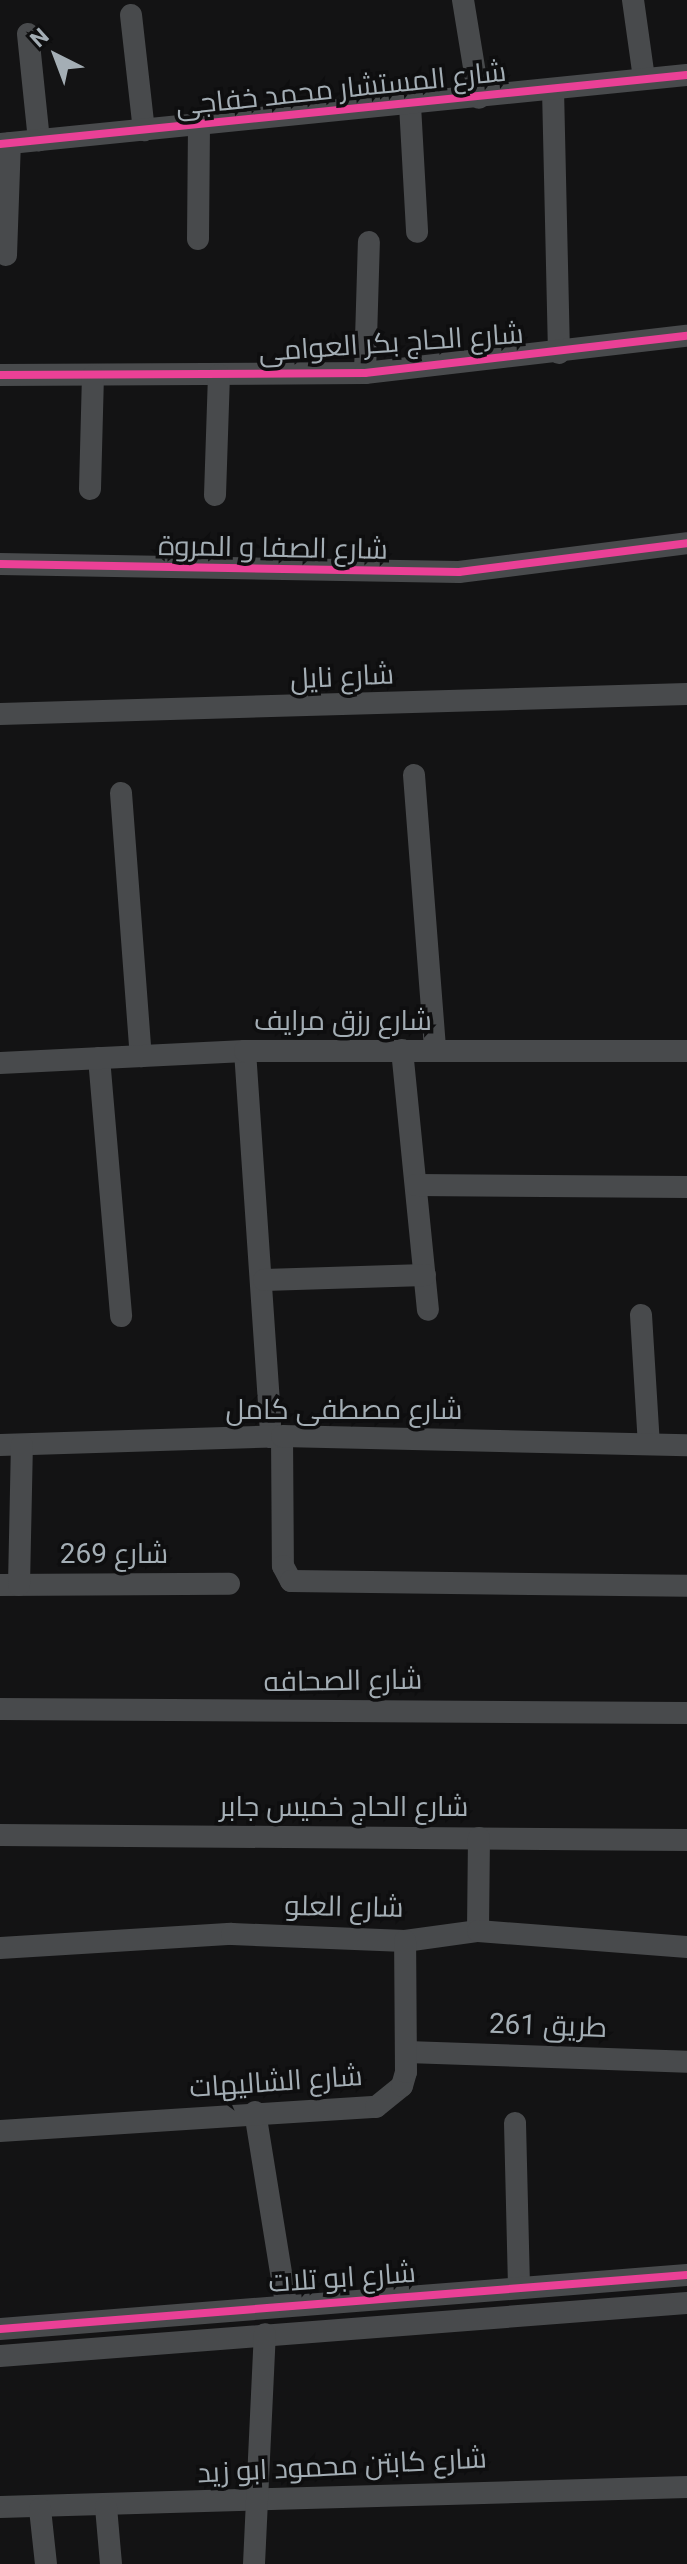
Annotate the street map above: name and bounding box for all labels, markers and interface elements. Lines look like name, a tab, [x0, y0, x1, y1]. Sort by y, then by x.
north arrow	[16, 16, 96, 96]
text: N	[25, 23, 54, 52]
street label: شارع المستشار محمد خفاجى	[174, 55, 508, 123]
street label: شارع الحاج بكر العوامى	[257, 317, 525, 369]
street label: شارع الصفا و المروة	[158, 529, 388, 567]
street label: شارع نايل	[289, 658, 395, 696]
street label: شارع رزق مرايف	[254, 1004, 432, 1038]
street label: شارع مصطفى كامل	[226, 1393, 462, 1427]
street label: شارع 269	[60, 1537, 168, 1571]
street label: شارع الصحافه	[263, 1663, 423, 1699]
street label: شارع الحاج خميس جابر	[220, 1790, 468, 1824]
street label: شارع العلو	[284, 1889, 404, 1925]
street label: طريق 261	[488, 2007, 608, 2045]
street label: شارع الشاليهات	[188, 2059, 364, 2105]
street label: شارع ابو تلات	[267, 2256, 417, 2300]
street label: شارع كابتن محمود ابو زيد	[196, 2442, 488, 2490]

